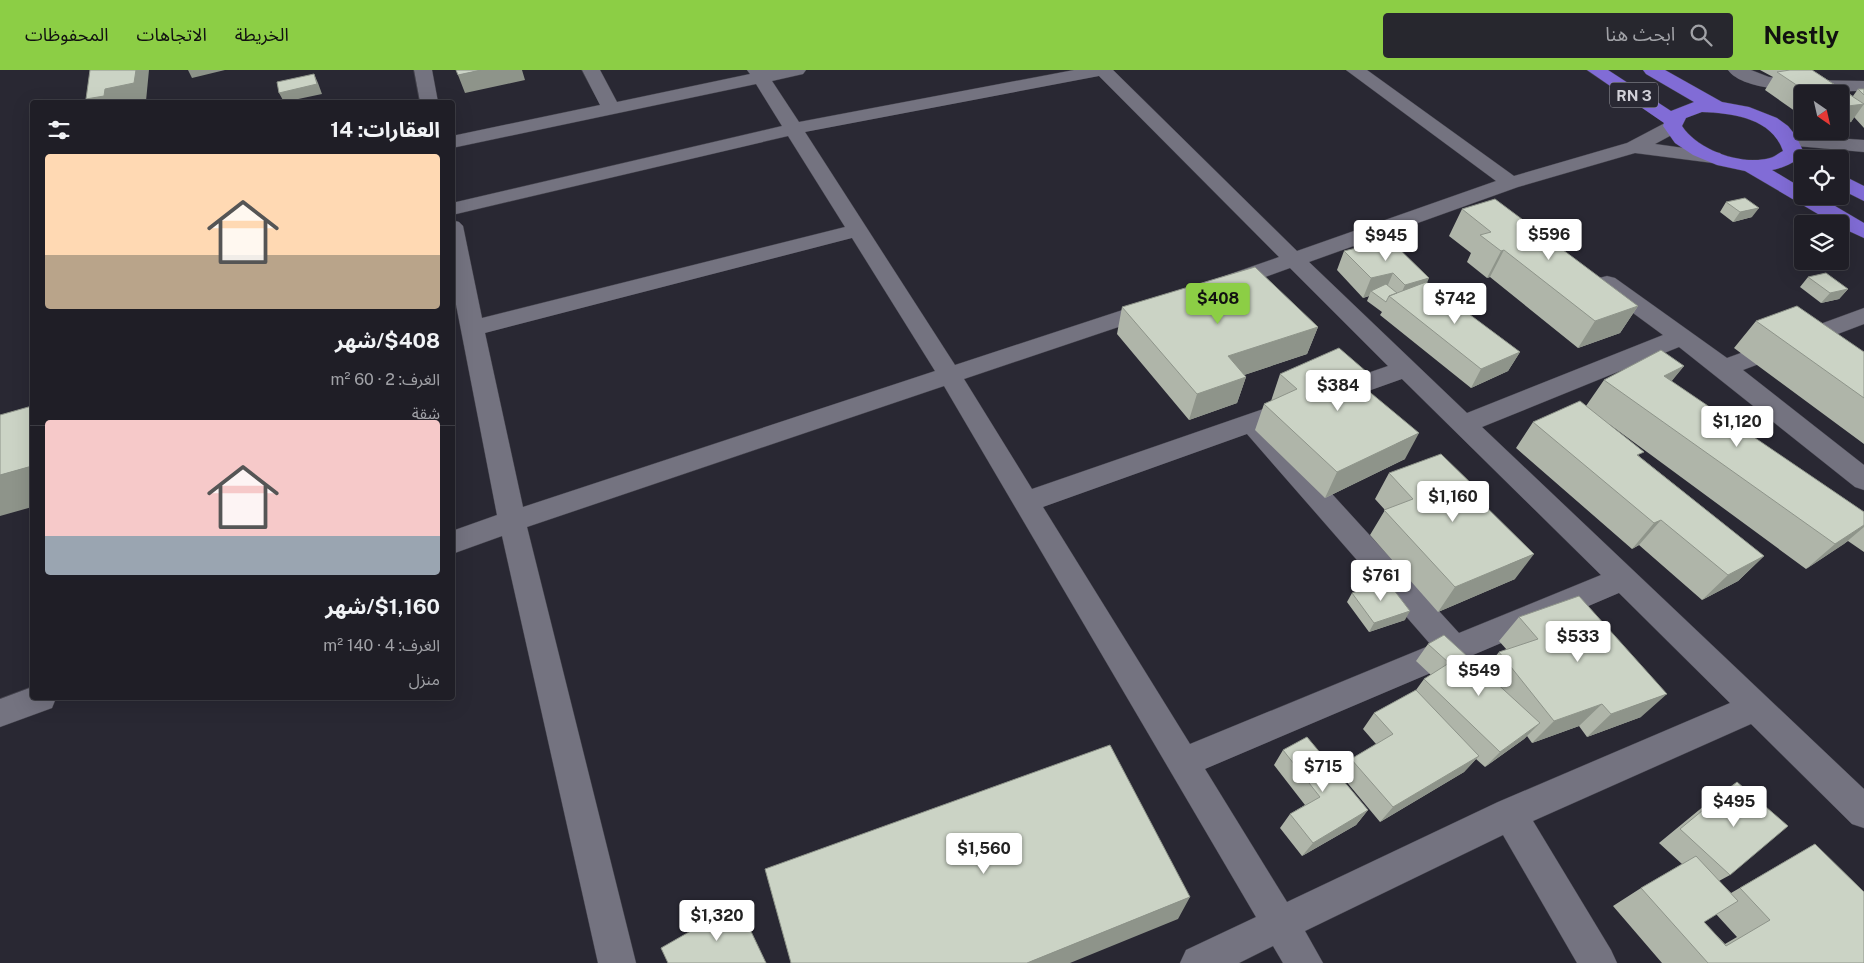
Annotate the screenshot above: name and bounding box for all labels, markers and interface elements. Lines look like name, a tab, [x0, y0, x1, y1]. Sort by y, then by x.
search box	[1383, 13, 1733, 58]
icon: search	[1687, 21, 1715, 49]
text: Nestly	[1763, 21, 1839, 49]
text: ابحث هنا	[1605, 23, 1675, 45]
text: المحفوظات	[25, 24, 109, 45]
text: الاتجاهات	[137, 24, 207, 45]
text: الخريطة	[235, 24, 289, 45]
road number: RN 3	[1610, 82, 1658, 108]
north arrow	[1794, 85, 1849, 140]
map controls	[1794, 85, 1849, 270]
icon: filters	[45, 116, 73, 144]
text: العقارات: 14	[330, 117, 440, 142]
button: locate	[1794, 150, 1849, 205]
icon: home	[198, 187, 288, 277]
button: layers	[1794, 215, 1849, 270]
pin: $596	[1519, 218, 1579, 261]
pin: $945	[1356, 220, 1416, 262]
text: $596	[1528, 225, 1570, 244]
text: $945	[1365, 226, 1407, 245]
pin: $408	[1188, 282, 1248, 325]
pin: $742	[1425, 282, 1485, 325]
text: $408	[1197, 289, 1239, 308]
text: $742	[1434, 289, 1476, 308]
text: $408/شهر	[335, 328, 440, 353]
text: الغرف: 2 · 60 m²	[331, 370, 440, 389]
pin: $384	[1308, 370, 1368, 412]
text: $384	[1317, 376, 1359, 395]
text: شقة	[412, 404, 440, 423]
pin: $1,120	[1696, 406, 1778, 448]
text: $1,120	[1712, 412, 1762, 431]
icon: home	[198, 452, 288, 542]
pin: $1,160	[1412, 480, 1494, 523]
text: $1,160	[1428, 487, 1478, 506]
pin: $761	[1351, 560, 1411, 602]
text: $761	[1362, 566, 1400, 585]
text: $1,160/شهر	[325, 594, 440, 619]
pin: $533	[1548, 620, 1608, 663]
text: $533	[1557, 627, 1599, 646]
text: الغرف: 4 · 140 m²	[323, 636, 440, 655]
pin: $549	[1449, 654, 1509, 697]
text: $549	[1458, 661, 1500, 680]
text: منزل	[409, 670, 440, 689]
pin: $715	[1293, 750, 1353, 793]
text: $715	[1304, 757, 1342, 776]
pin: $495	[1704, 786, 1764, 828]
text: $495	[1713, 792, 1755, 811]
pin: $1,560	[943, 832, 1025, 875]
text: $1,560	[957, 839, 1011, 858]
pin: $1,320	[676, 900, 758, 942]
text: $1,320	[690, 906, 744, 925]

